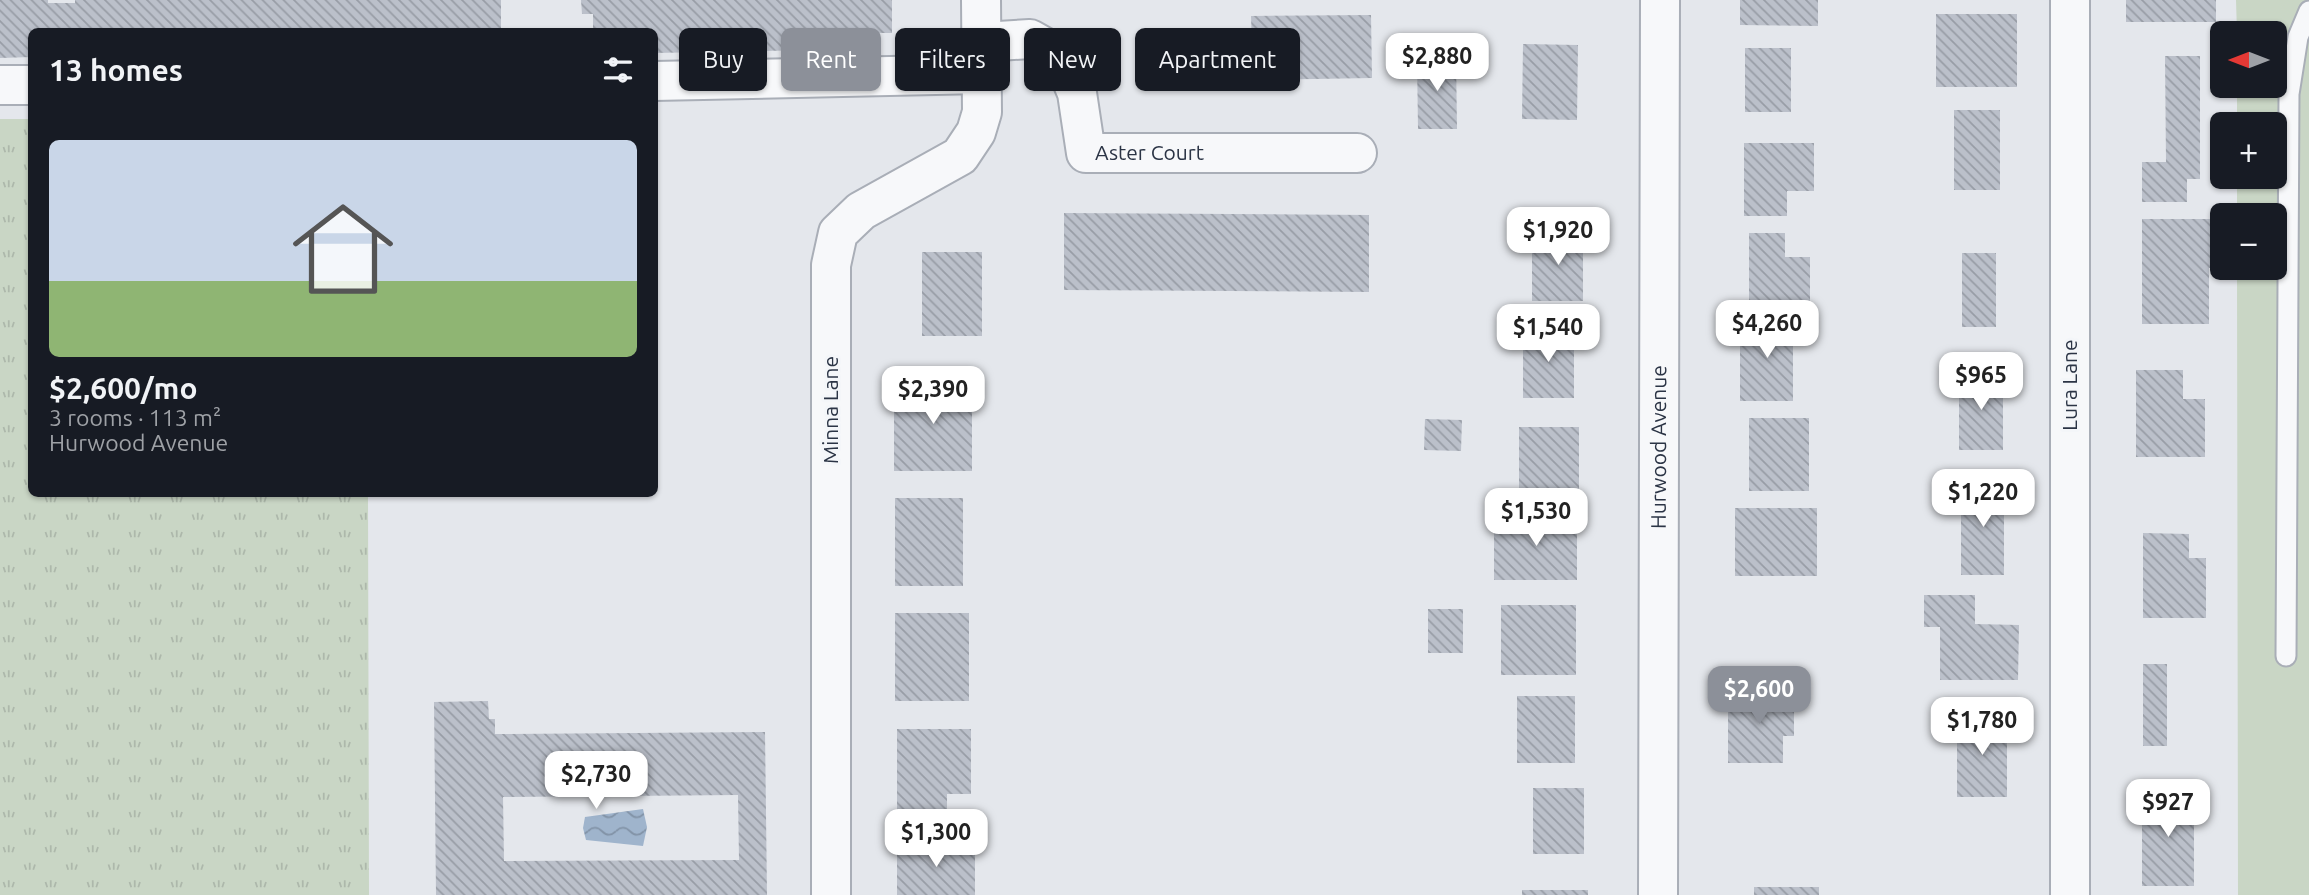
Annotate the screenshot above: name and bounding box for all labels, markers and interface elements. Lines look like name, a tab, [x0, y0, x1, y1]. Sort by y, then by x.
north arrow	[2210, 21, 2287, 98]
map controls	[2210, 21, 2287, 280]
chip: Buy	[679, 28, 767, 91]
chip: Rent	[781, 28, 881, 91]
chip: Filters	[895, 28, 1010, 91]
chip: New	[1024, 28, 1121, 91]
chip: Apartment	[1135, 28, 1300, 91]
pin: $2,880	[1380, 34, 1494, 93]
text: $2,880	[1402, 43, 1472, 68]
icon: filters	[599, 51, 637, 89]
text: 13 homes	[49, 53, 183, 87]
button: +	[2210, 112, 2287, 189]
street label: Aster Court	[1095, 140, 1204, 164]
icon: home	[280, 186, 406, 312]
button: −	[2210, 203, 2287, 280]
pin: $1,920	[1501, 208, 1615, 267]
text: $1,920	[1523, 217, 1593, 242]
pin: $4,260	[1710, 300, 1824, 360]
pin: $1,540	[1491, 304, 1605, 364]
text: $4,260	[1732, 310, 1802, 335]
text: $1,540	[1513, 314, 1583, 339]
street label: Lura Lane	[2057, 339, 2081, 431]
pin: $965	[1940, 352, 2022, 412]
street label: Minna Lane	[818, 356, 842, 464]
text: $965	[1955, 362, 2007, 387]
street label: Hurwood Avenue	[1646, 365, 1670, 529]
pin: $2,390	[876, 366, 990, 426]
text: $2,600/mo	[49, 371, 198, 405]
text: $2,390	[898, 376, 968, 401]
text: 3 rooms · 113 m²	[49, 405, 221, 430]
text: Hurwood Avenue	[49, 430, 228, 455]
pin: $1,220	[1926, 470, 2040, 529]
text: $1,220	[1948, 479, 2018, 504]
pin: $1,530	[1479, 489, 1593, 548]
text: $1,530	[1501, 498, 1571, 523]
pin: $2,600	[1702, 666, 1816, 726]
text: $2,600	[1724, 676, 1794, 701]
pin: $1,780	[1925, 698, 2039, 757]
text: $1,780	[1947, 707, 2017, 732]
pin: $2,730	[539, 752, 653, 811]
text: $2,730	[561, 761, 631, 786]
pin: $927	[2127, 780, 2209, 839]
text: $927	[2142, 789, 2194, 814]
pin: $1,300	[879, 810, 993, 869]
text: $1,300	[901, 819, 971, 844]

